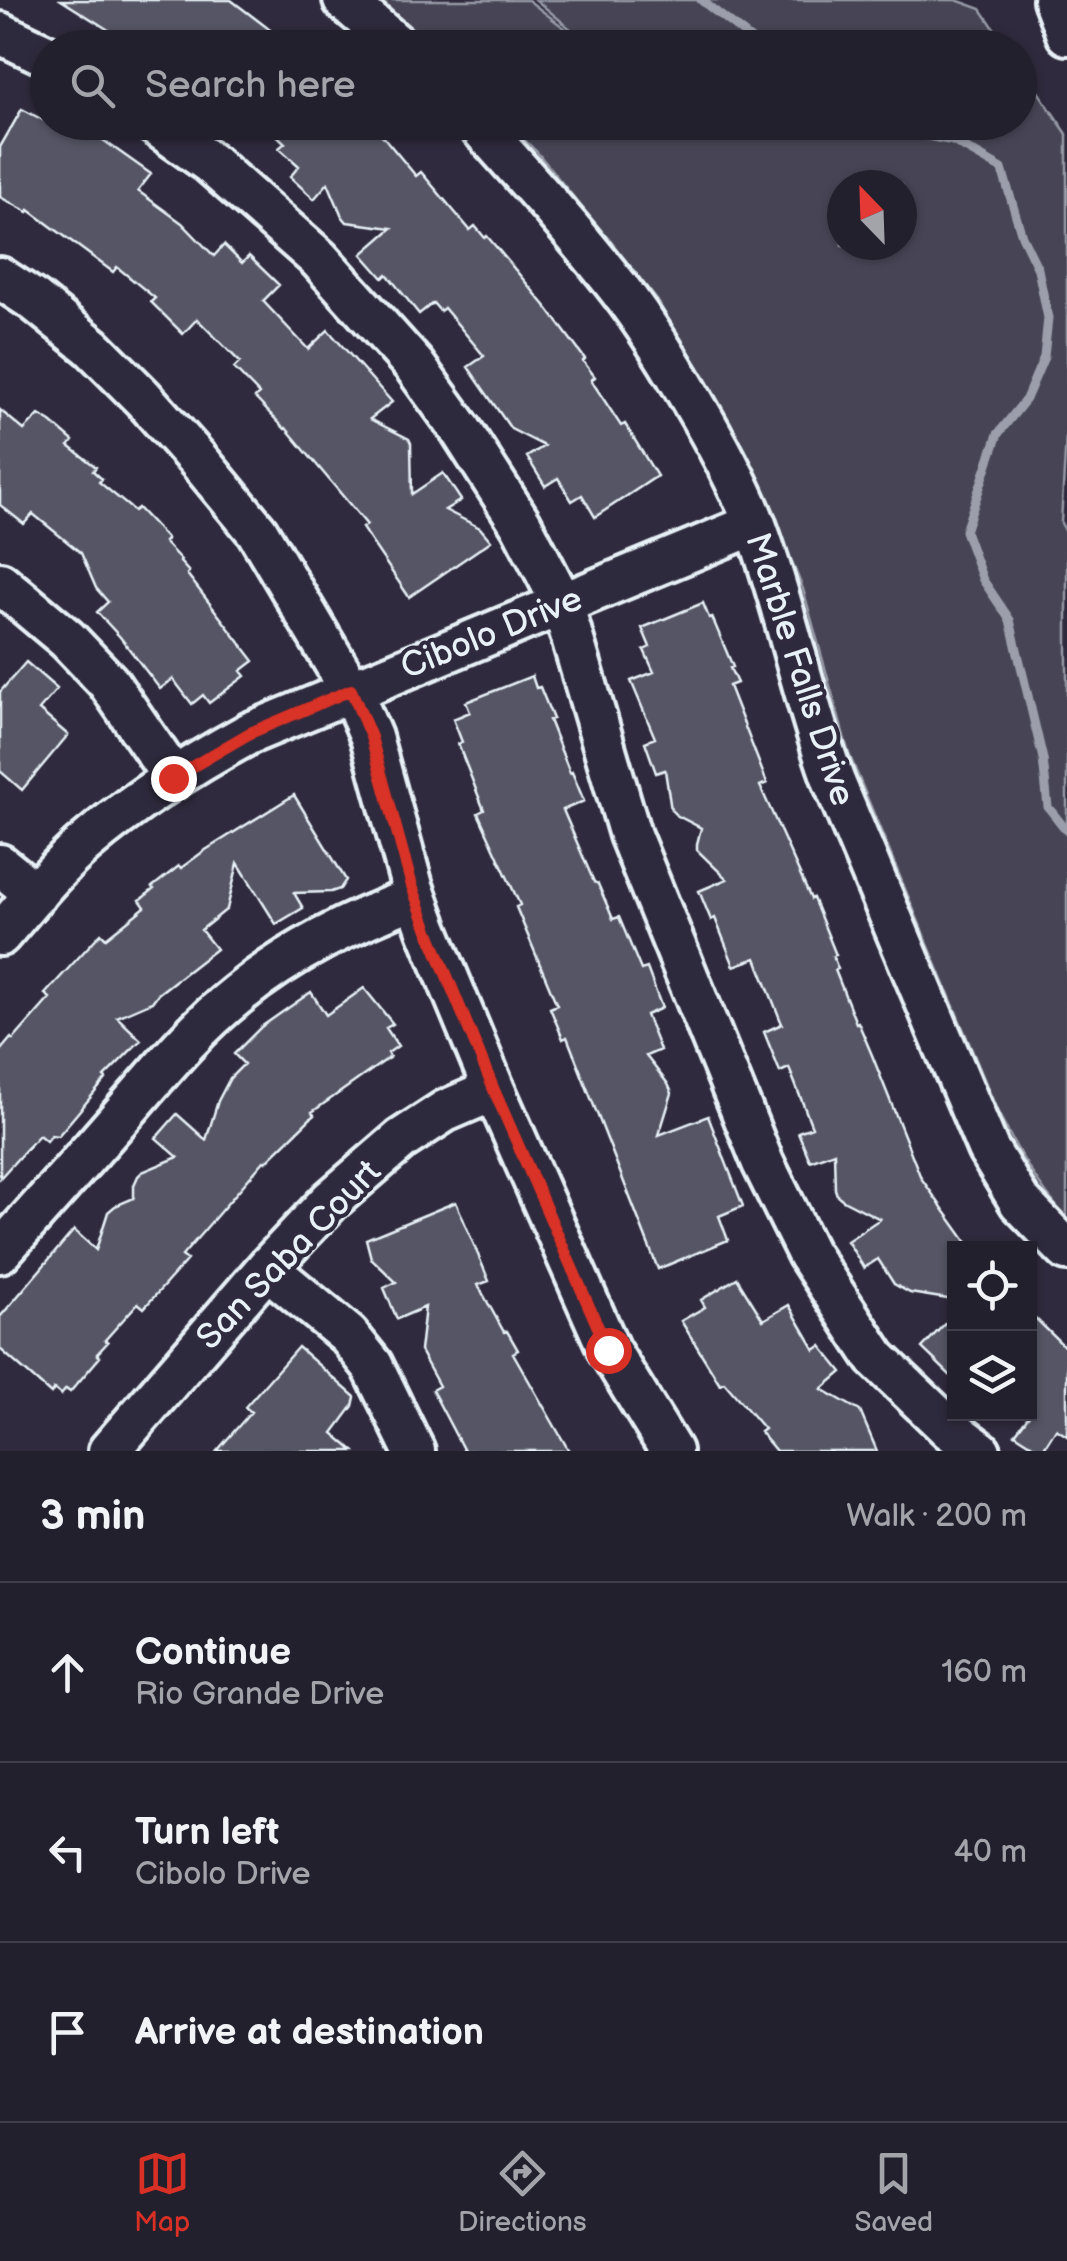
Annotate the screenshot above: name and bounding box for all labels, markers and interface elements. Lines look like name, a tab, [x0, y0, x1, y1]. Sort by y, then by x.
search box	[30, 30, 1037, 140]
icon: search	[65, 58, 120, 113]
text: Search here	[145, 63, 356, 108]
north arrow	[827, 170, 917, 260]
street label: Marble Falls Drive	[735, 528, 864, 811]
street label: Cibolo Drive	[395, 578, 589, 689]
route end	[151, 756, 197, 802]
street label: San Saba Court	[188, 1151, 391, 1359]
map controls	[947, 1241, 1037, 1421]
button: locate	[947, 1241, 1037, 1331]
route start	[586, 1328, 632, 1374]
button: layers	[947, 1331, 1037, 1421]
text: 3 min	[40, 1491, 145, 1542]
text: Walk · 200 m	[846, 1497, 1027, 1536]
text: Continue	[135, 1630, 291, 1675]
icon: ahead	[40, 1645, 95, 1700]
text: 160 m	[941, 1653, 1027, 1692]
text: Rio Grande Drive	[135, 1675, 384, 1714]
text: Turn left	[135, 1810, 279, 1855]
icon: left	[40, 1825, 95, 1880]
text: 40 m	[954, 1833, 1027, 1872]
text: Cibolo Drive	[135, 1855, 310, 1894]
icon: arrive	[40, 2005, 95, 2060]
text: Arrive at destination	[135, 2010, 484, 2055]
tab: Map	[134, 2146, 190, 2239]
tab: Directions	[458, 2146, 587, 2239]
tab: Saved	[855, 2146, 933, 2239]

